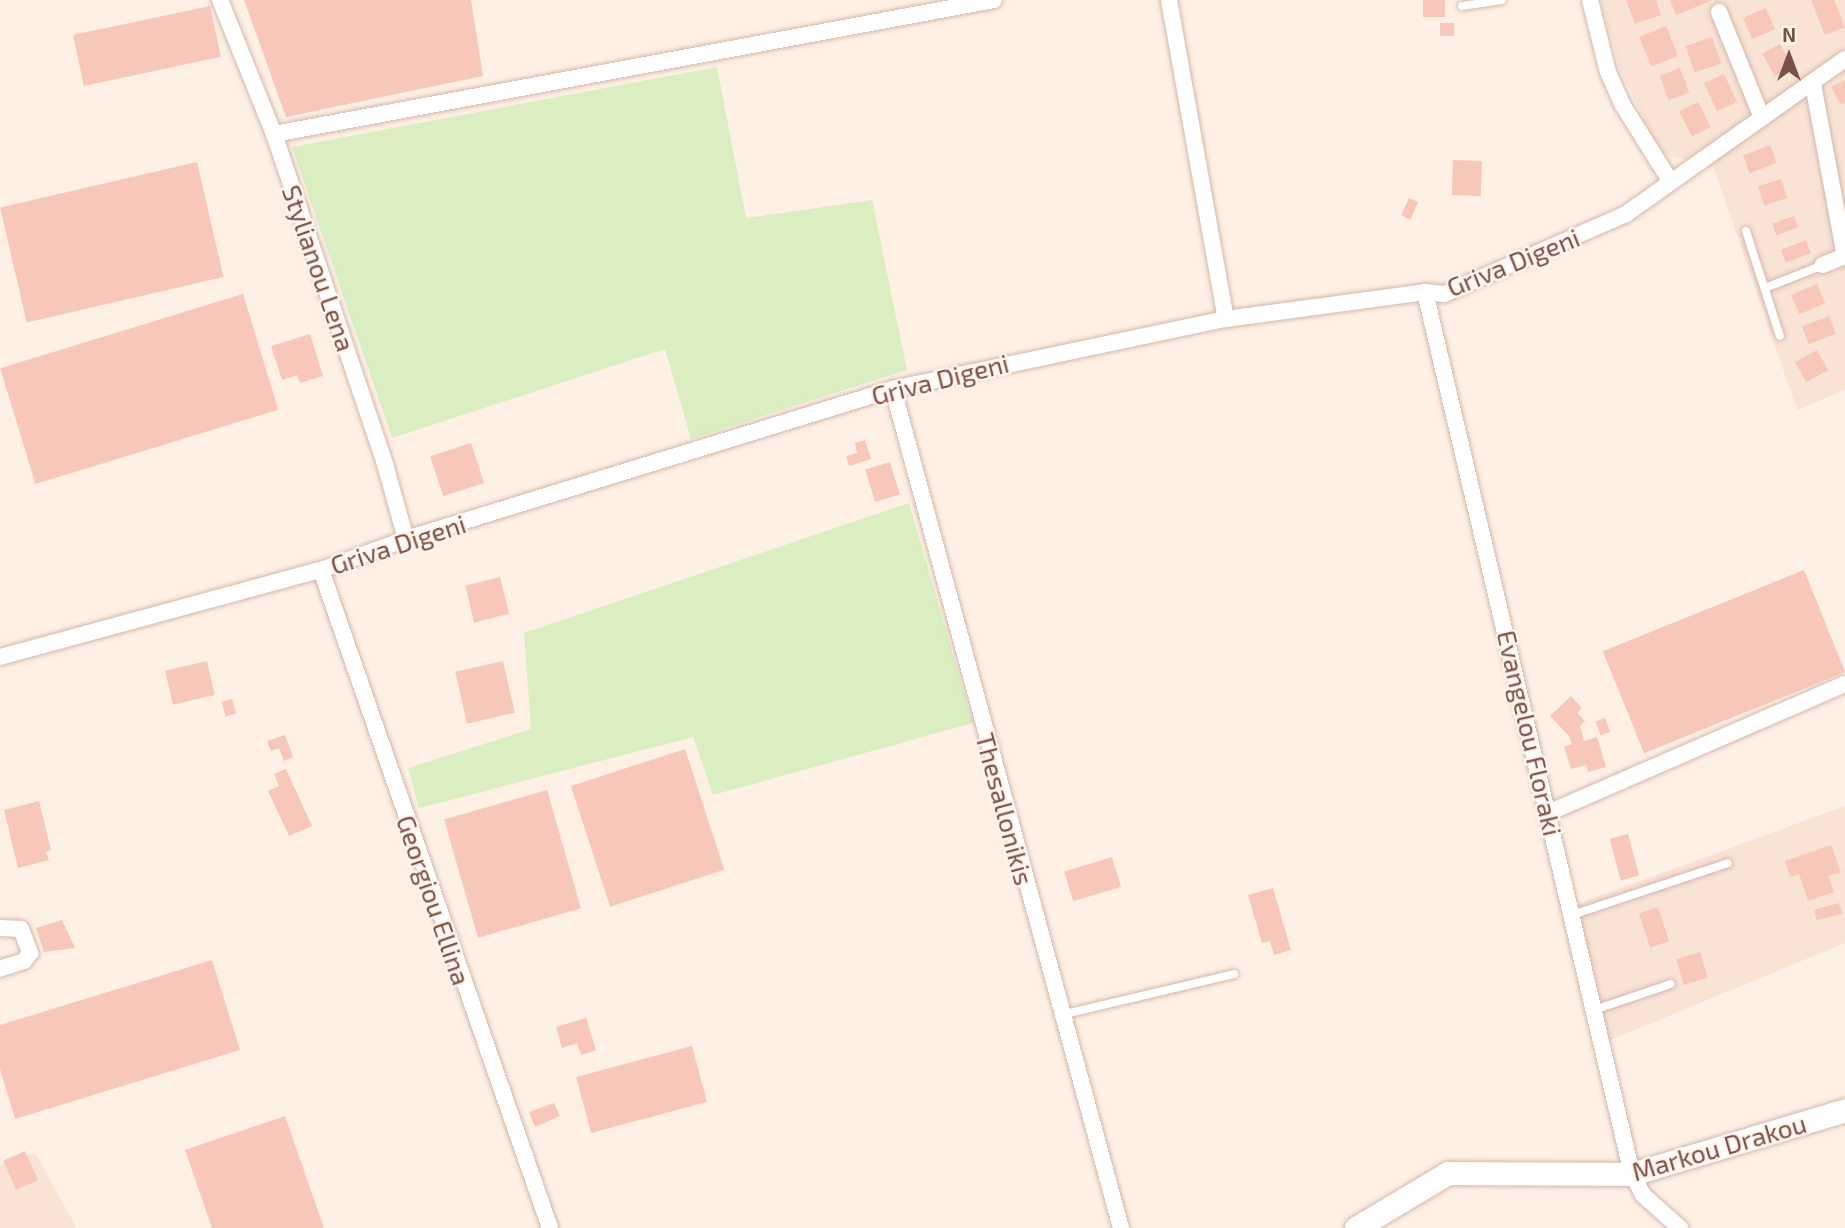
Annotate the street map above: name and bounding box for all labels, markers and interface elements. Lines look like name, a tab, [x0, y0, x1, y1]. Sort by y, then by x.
north arrow	[1754, 21, 1824, 91]
text: N	[1782, 23, 1796, 46]
street label: Stylianou Lena	[276, 181, 362, 355]
street label: Griva Digeni	[1442, 221, 1584, 303]
street label: Griva Digeni	[868, 347, 1012, 411]
street label: Griva Digeni	[326, 507, 470, 581]
street label: Evangelou Floraki	[1491, 627, 1569, 839]
street label: Thesallonikis	[970, 729, 1040, 889]
street label: Georgiou Ellina	[390, 811, 478, 989]
street label: Markou Drakou	[1628, 1107, 1810, 1187]

